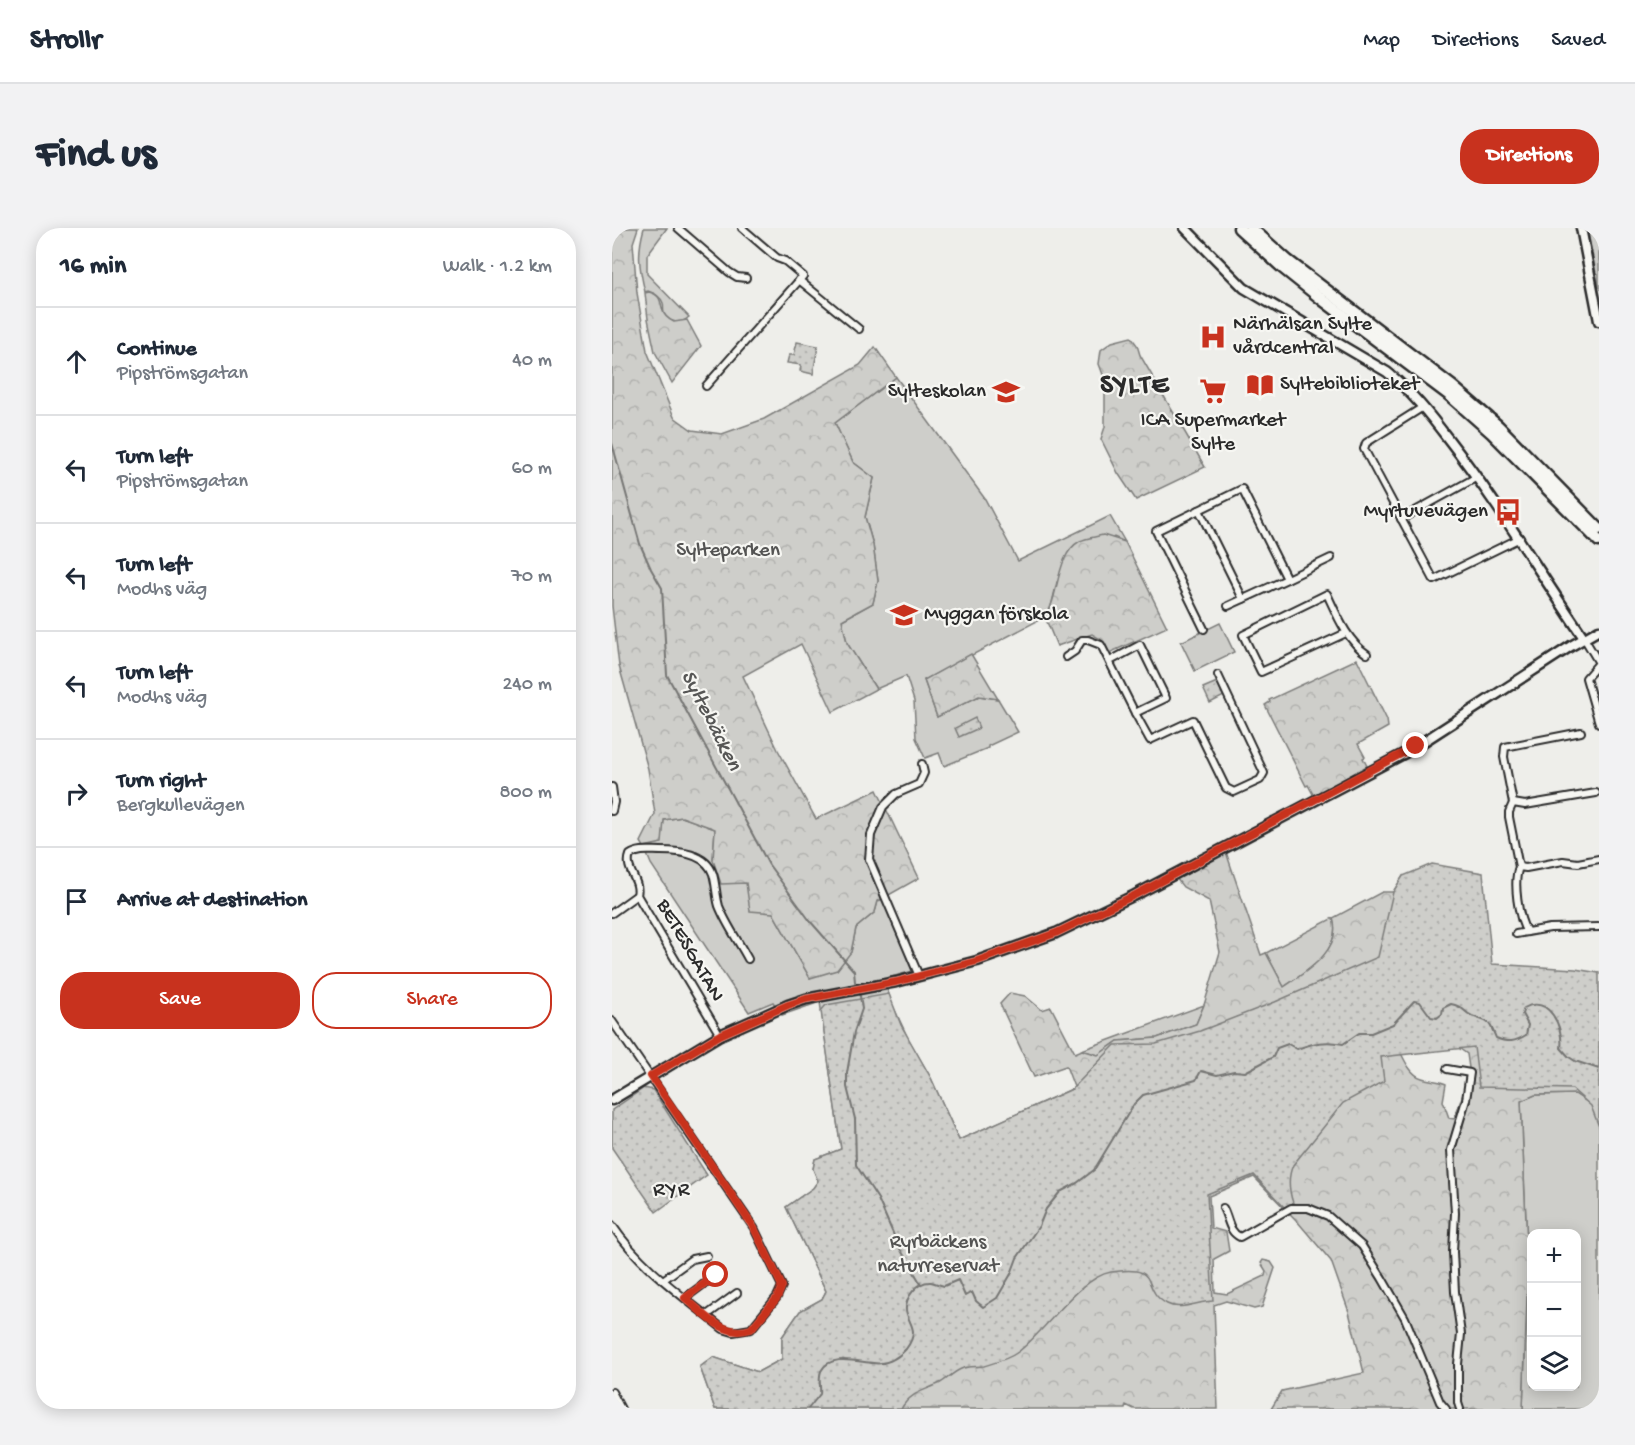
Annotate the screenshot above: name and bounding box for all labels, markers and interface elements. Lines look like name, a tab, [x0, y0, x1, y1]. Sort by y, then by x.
text: Strollr	[30, 25, 101, 58]
text: Map	[1363, 29, 1400, 54]
text: Directions	[1433, 29, 1518, 54]
text: Saved	[1551, 29, 1605, 54]
button: Directions	[1460, 129, 1599, 184]
text: Find us	[36, 132, 156, 181]
text: 16 min	[60, 252, 126, 283]
text: Walk · 1.2 km	[443, 256, 552, 279]
place label: Närhälsan Sylte vårdcentral	[1233, 313, 1373, 362]
hospital icon: Närhälsan Sylte vårdcentral	[1198, 322, 1228, 352]
text: Continue	[117, 337, 197, 363]
icon: ahead	[60, 345, 93, 378]
text: 40 m	[512, 350, 552, 373]
text: Pipströmsgatan	[117, 363, 248, 386]
library icon: Syltebiblioteket	[1245, 370, 1275, 400]
district label: SYLTE	[1100, 371, 1170, 403]
place label: Syltebiblioteket	[1280, 373, 1422, 398]
supermarket icon: ICA Supermarket Sylte	[1198, 376, 1228, 406]
school or university icon: Sylteskolan	[991, 377, 1021, 407]
place label: Sylteskolan	[888, 380, 986, 405]
place label: ICA Supermarket Sylte	[1141, 409, 1288, 458]
text: Turn left	[117, 445, 191, 471]
icon: left	[60, 453, 93, 486]
text: 60 m	[512, 458, 552, 481]
text: Pipströmsgatan	[117, 471, 248, 494]
bus stop icon: Myrtuvevägen	[1493, 497, 1523, 527]
place label: Myrtuvevägen	[1363, 500, 1488, 525]
park label: Sylteparken	[676, 539, 780, 564]
text: Turn left	[117, 553, 191, 579]
icon: left	[60, 561, 93, 594]
text: 70 m	[511, 566, 552, 589]
text: Modhs väg	[117, 579, 207, 602]
school or university icon: Myggan förskola	[889, 600, 919, 630]
place label: Myggan förskola	[924, 603, 1070, 628]
text: Turn left	[117, 661, 191, 687]
water label: Syltebäcken	[674, 666, 747, 776]
icon: left	[60, 669, 93, 702]
text: 240 m	[502, 674, 552, 697]
text: Modhs väg	[117, 687, 207, 710]
route end	[1402, 732, 1428, 758]
text: Turn right	[117, 769, 205, 795]
icon: right	[60, 777, 93, 810]
text: 800 m	[499, 782, 552, 805]
text: Bergkullevägen	[117, 795, 245, 818]
icon: arrive	[60, 885, 93, 918]
text: Arrive at destination	[117, 888, 307, 914]
street label: BETESGATAN	[649, 894, 728, 1007]
button: Save	[60, 972, 300, 1029]
button: Share	[312, 972, 552, 1029]
district label: RYR	[653, 1178, 691, 1204]
map controls	[1527, 1229, 1581, 1391]
button: +	[1527, 1229, 1581, 1283]
park label: Ryrbäckens naturreservat	[877, 1231, 1001, 1280]
route start	[702, 1261, 728, 1287]
button: −	[1527, 1283, 1581, 1337]
button: layers	[1527, 1337, 1581, 1391]

